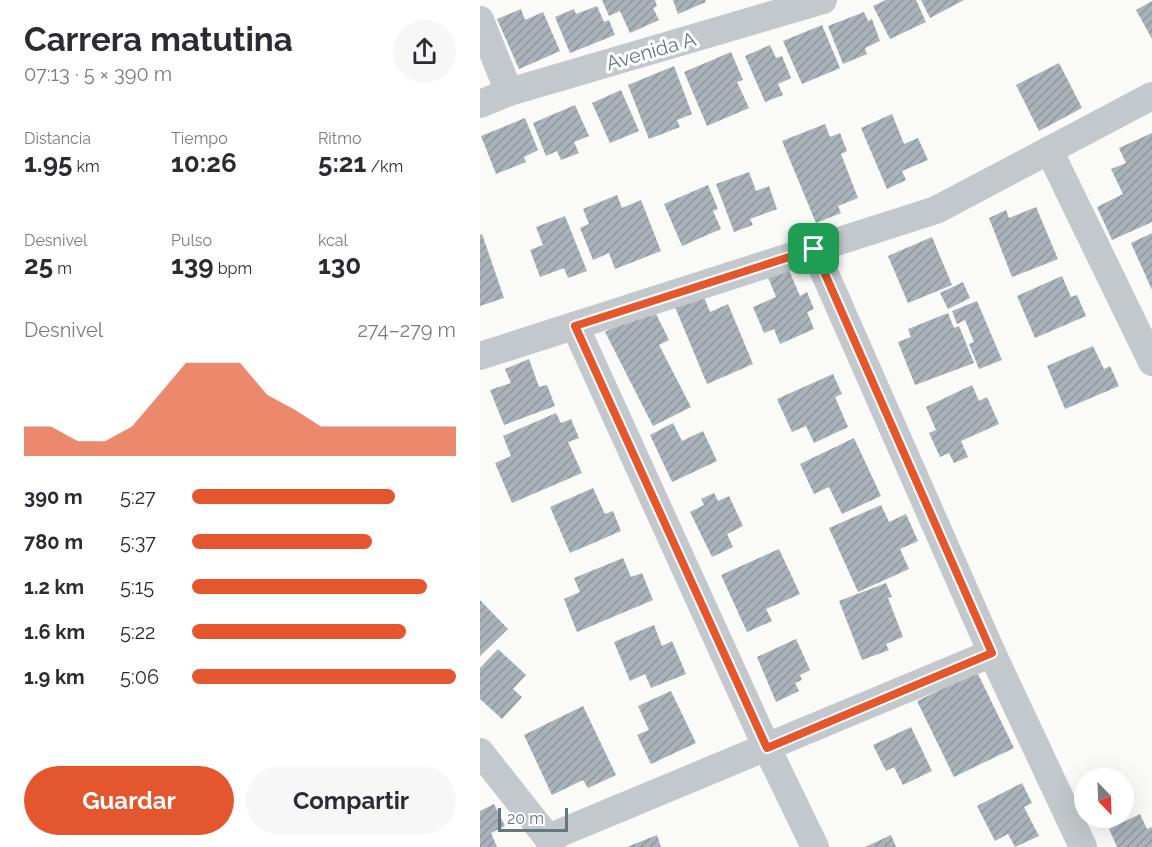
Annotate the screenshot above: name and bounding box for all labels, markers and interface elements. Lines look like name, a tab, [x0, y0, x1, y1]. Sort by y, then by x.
text: Carrera matutina	[24, 20, 293, 59]
button: share	[393, 20, 456, 83]
street label: Avenida A	[603, 27, 699, 75]
text: 07:13 · 5 × 390 m	[24, 62, 172, 86]
text: Distancia	[24, 129, 91, 148]
text: Tiempo	[171, 129, 228, 148]
text: Ritmo	[318, 129, 361, 148]
text: 1.95	[24, 148, 72, 178]
text: 10:26	[171, 148, 237, 178]
text: 5:21	[318, 148, 366, 178]
text: km	[72, 157, 100, 176]
text: /km	[366, 157, 403, 176]
pin	[788, 223, 839, 274]
text: Desnivel	[24, 231, 87, 250]
text: Pulso	[171, 231, 212, 250]
text: kcal	[318, 231, 348, 250]
icon: arrive	[797, 232, 830, 265]
text: 25	[24, 250, 53, 280]
text: 139	[171, 250, 214, 280]
text: 130	[318, 250, 361, 280]
text: m	[53, 259, 72, 278]
text: bpm	[214, 259, 252, 278]
text: Desnivel	[24, 318, 103, 342]
text: 274–279 m	[357, 318, 456, 342]
text: 390 m	[24, 485, 83, 509]
text: 5:27	[120, 485, 156, 509]
text: 780 m	[24, 530, 83, 554]
text: 5:37	[120, 530, 156, 554]
text: 1.2 km	[24, 575, 84, 599]
text: 5:15	[120, 575, 154, 599]
text: 1.6 km	[24, 620, 85, 644]
text: 5:22	[120, 620, 156, 644]
text: 1.9 km	[24, 665, 85, 689]
text: 5:06	[120, 665, 159, 689]
button: Guardar	[24, 766, 234, 835]
button: Compartir	[246, 766, 456, 835]
north arrow	[1074, 768, 1134, 828]
map controls	[1074, 768, 1134, 828]
scale bar	[498, 805, 568, 832]
text: 20 m	[507, 809, 544, 828]

